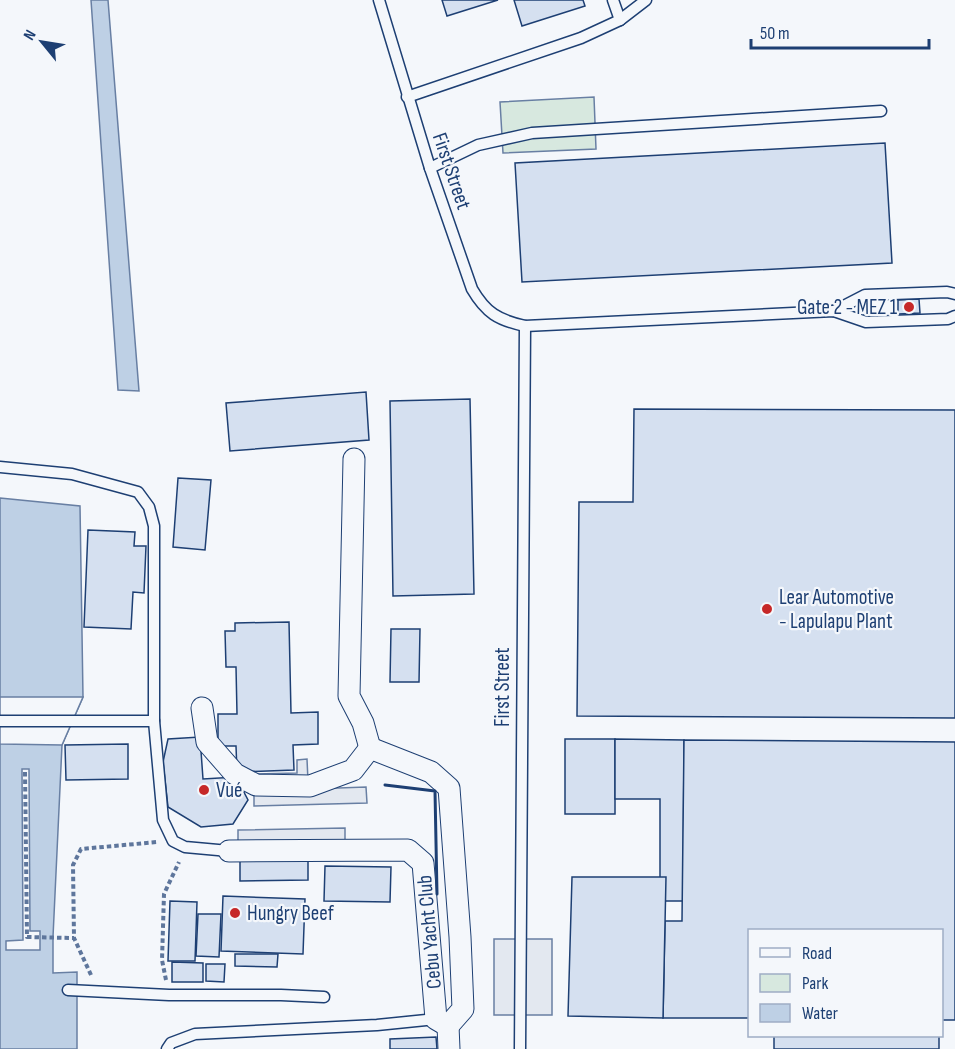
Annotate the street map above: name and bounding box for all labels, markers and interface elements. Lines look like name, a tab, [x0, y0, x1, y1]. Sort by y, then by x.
north arrow	[12, 12, 72, 72]
scale bar	[751, 12, 930, 50]
text: 50 m	[760, 23, 790, 44]
text: N	[20, 27, 41, 44]
street label: First Street	[427, 130, 476, 213]
place label: Gate 2 - MEZ 1	[797, 295, 898, 320]
marker: Gate 2 - MEZ 1	[902, 300, 916, 314]
place label: Lear Automotive - Lapulapu Plant	[779, 585, 894, 634]
marker: Lear Automotive - Lapulapu Plant	[760, 602, 774, 616]
street label: First Street	[490, 647, 515, 727]
place label: Vué	[216, 778, 242, 803]
marker: Vué	[197, 783, 211, 797]
street label: Cebu Yacht Club	[412, 874, 447, 990]
place label: Hungry Beef	[247, 901, 335, 926]
marker: Hungry Beef	[228, 906, 242, 920]
legend	[748, 929, 943, 1037]
text: Road	[802, 943, 832, 964]
text: Park	[802, 973, 828, 994]
text: Water	[802, 1003, 838, 1024]

